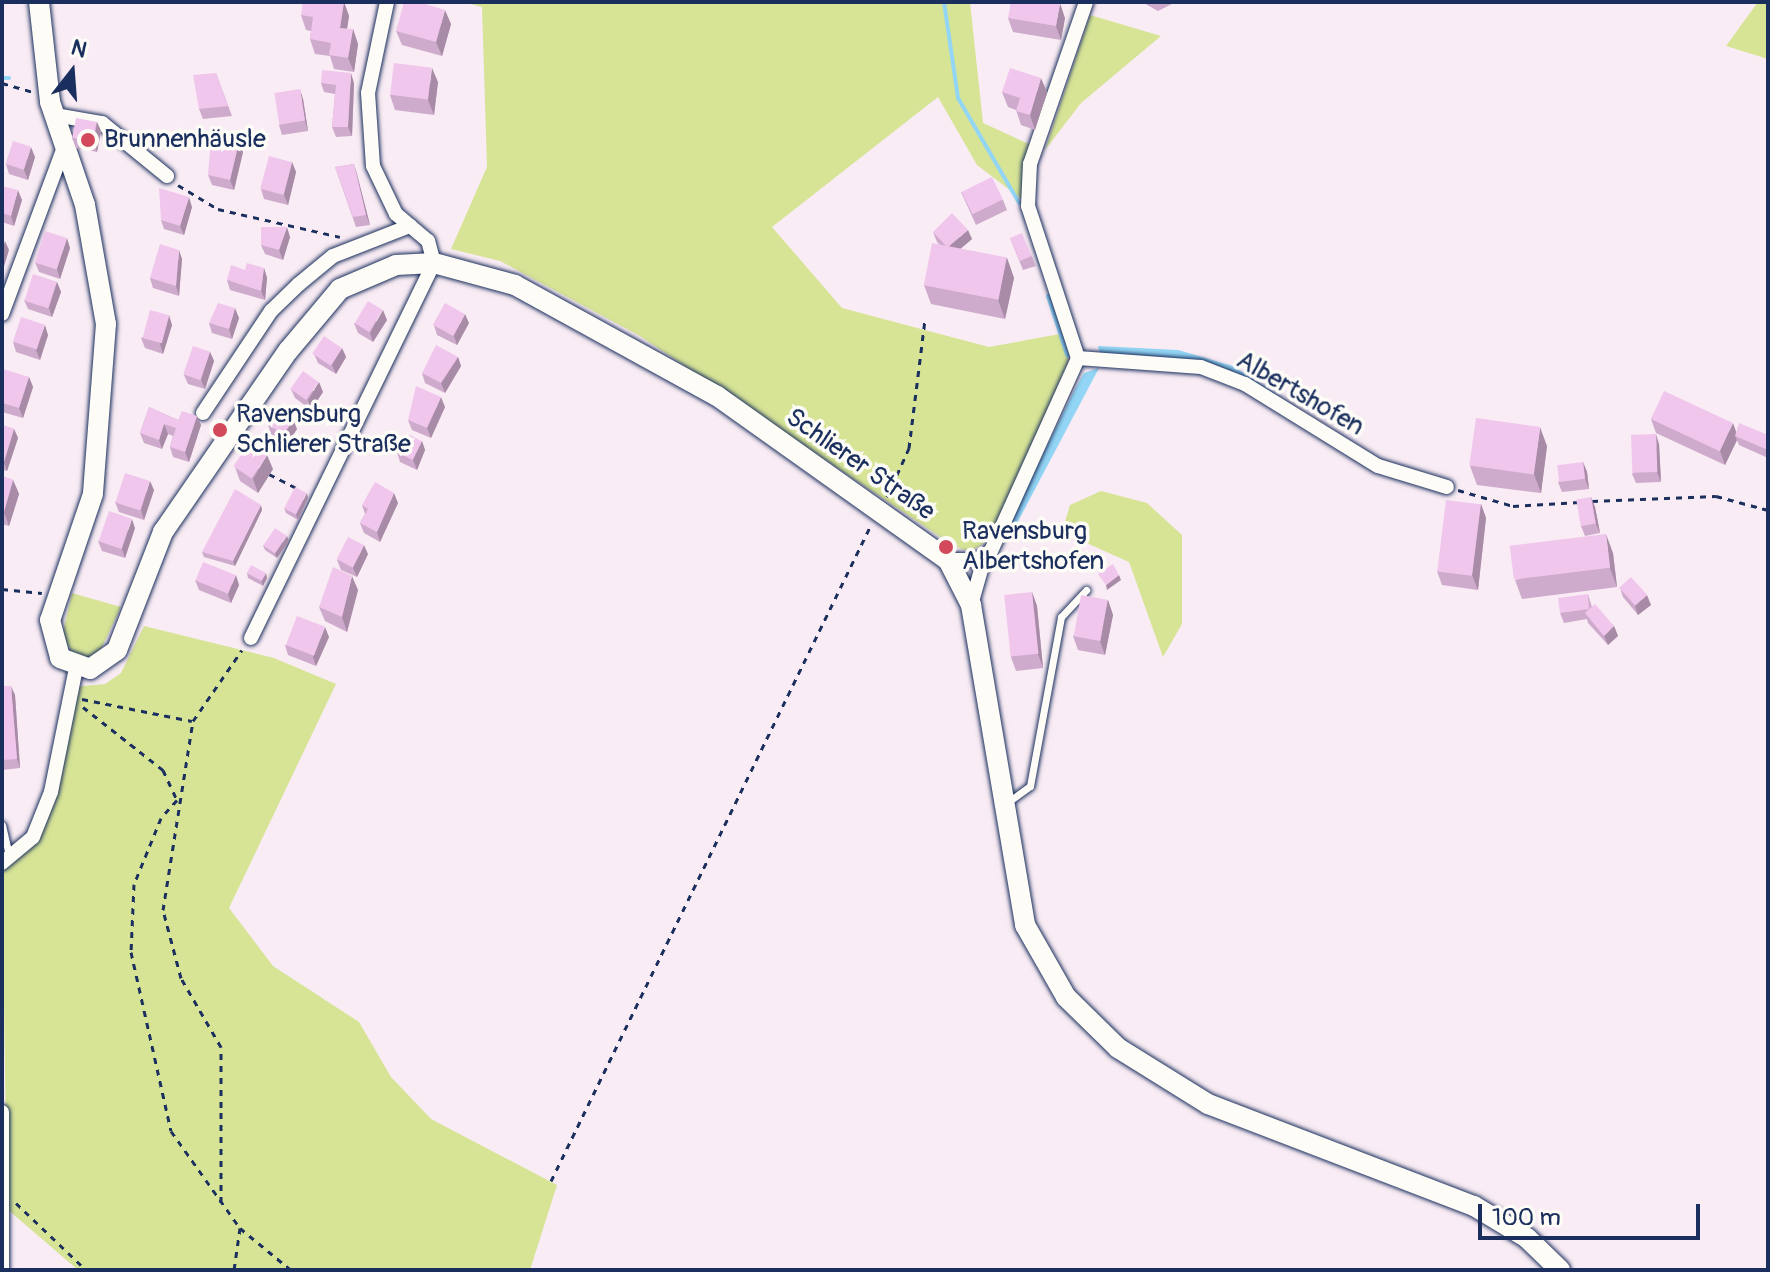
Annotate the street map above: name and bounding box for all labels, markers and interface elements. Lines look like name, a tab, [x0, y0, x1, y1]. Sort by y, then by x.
north arrow	[32, 32, 112, 112]
text: N	[68, 33, 90, 65]
place label: Brunnenhäusle	[104, 124, 266, 156]
marker: Brunnenhäusle	[79, 131, 97, 149]
street label: Albertshofen	[1231, 345, 1369, 443]
place label: Ravensburg Schlierer Straße	[236, 399, 411, 460]
street label: Schlierer Straße	[780, 402, 940, 528]
marker: Ravensburg Schlierer Straße	[211, 421, 229, 439]
place label: Ravensburg Albertshofen	[962, 516, 1104, 578]
marker: Ravensburg Albertshofen	[937, 538, 955, 556]
scale bar	[1482, 1188, 1704, 1238]
text: 100 m	[1492, 1203, 1561, 1232]

